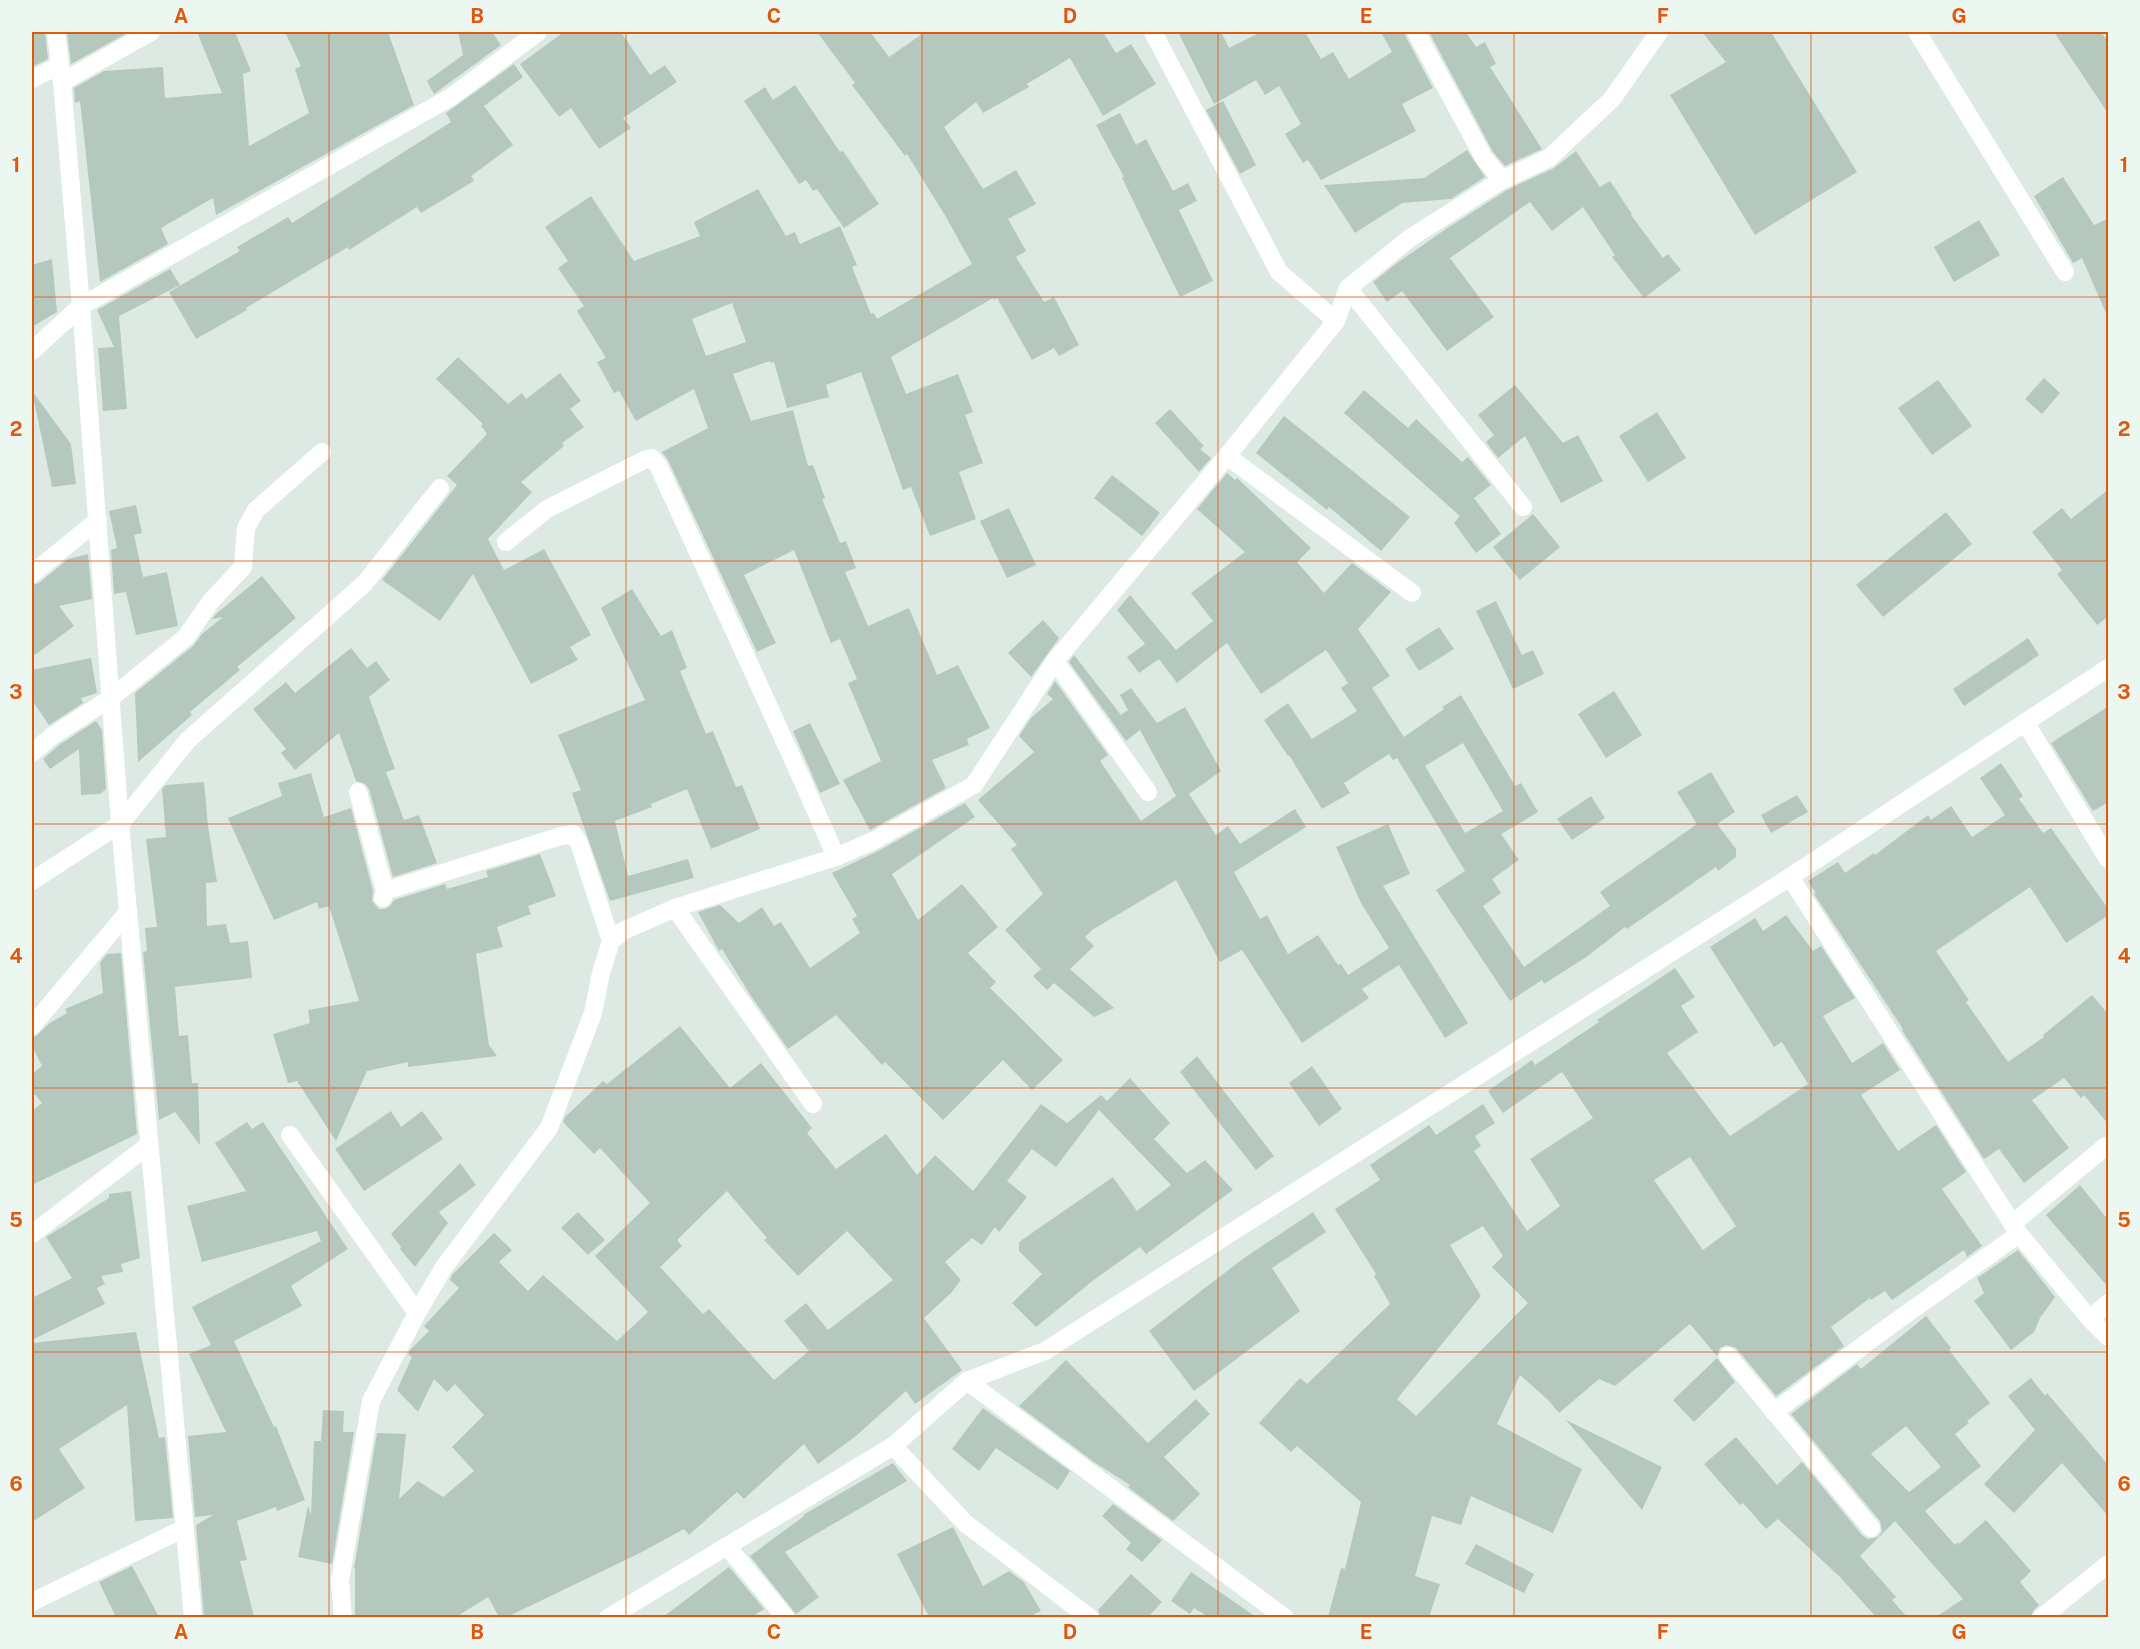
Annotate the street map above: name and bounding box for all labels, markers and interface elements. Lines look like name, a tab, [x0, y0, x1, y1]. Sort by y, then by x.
text: A	[174, 4, 188, 28]
text: B	[470, 4, 484, 28]
text: C	[767, 4, 781, 28]
text: D	[1063, 4, 1077, 28]
text: E	[1360, 4, 1372, 28]
text: F	[1657, 4, 1669, 28]
text: G	[1951, 4, 1967, 28]
text: 1	[12, 153, 20, 177]
text: 1	[2120, 153, 2128, 177]
text: 2	[10, 417, 22, 441]
text: 2	[2118, 417, 2130, 441]
text: 3	[9, 680, 23, 704]
text: 3	[2117, 680, 2131, 704]
text: 4	[9, 944, 23, 968]
text: 4	[2117, 944, 2131, 968]
text: 5	[9, 1208, 23, 1232]
text: 5	[2117, 1208, 2131, 1232]
text: 6	[9, 1472, 23, 1496]
text: 6	[2117, 1472, 2131, 1496]
text: A	[174, 1620, 188, 1644]
text: B	[470, 1620, 484, 1644]
text: C	[767, 1620, 781, 1644]
text: D	[1063, 1620, 1077, 1644]
text: E	[1360, 1620, 1372, 1644]
text: F	[1657, 1620, 1669, 1644]
text: G	[1951, 1620, 1967, 1644]

